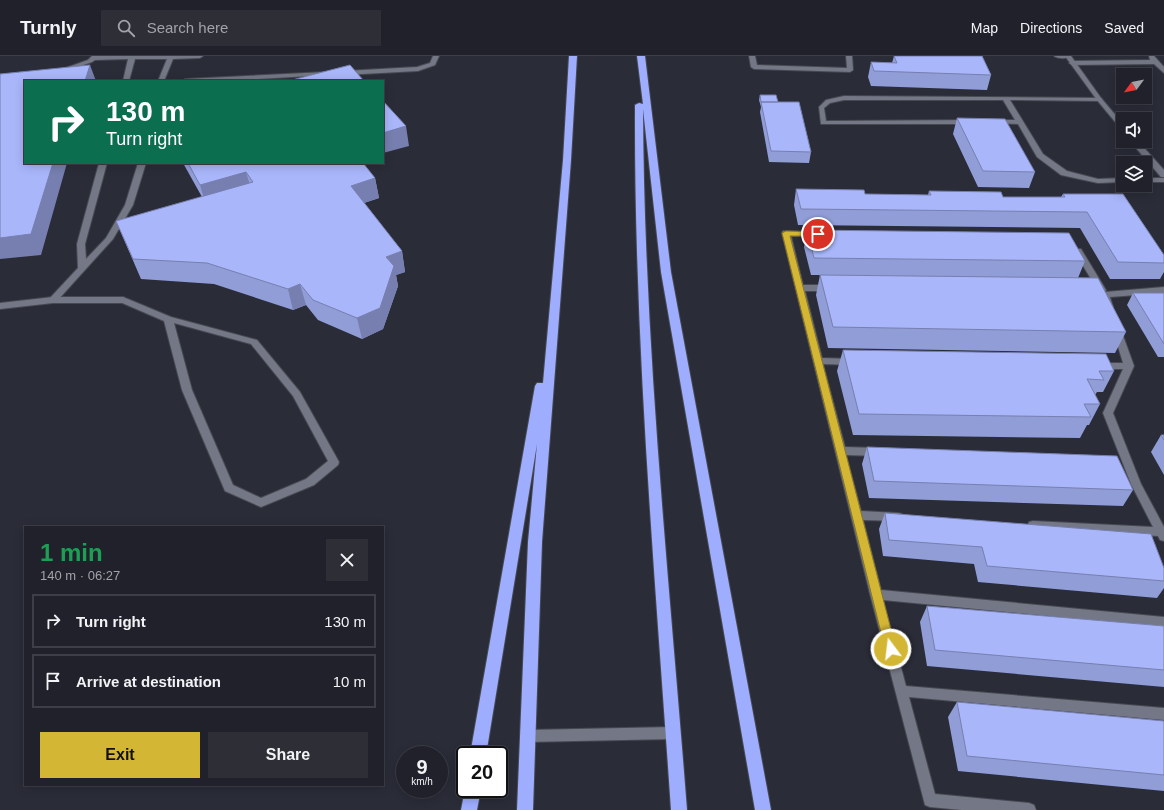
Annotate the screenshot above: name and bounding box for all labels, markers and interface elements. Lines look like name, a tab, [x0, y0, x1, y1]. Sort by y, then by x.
search box	[101, 10, 381, 46]
text: Turnly	[20, 17, 77, 38]
icon: search	[115, 17, 137, 39]
text: Search here	[147, 19, 228, 36]
text: Map	[971, 20, 998, 36]
text: Directions	[1020, 20, 1082, 36]
text: Saved	[1104, 20, 1144, 36]
north arrow	[1116, 68, 1152, 104]
map controls	[1116, 68, 1152, 192]
icon: right	[40, 96, 92, 148]
text: 130 m	[106, 96, 185, 127]
button: sound	[1116, 112, 1152, 148]
text: Turn right	[106, 129, 182, 149]
button: layers	[1116, 156, 1152, 192]
pin	[801, 217, 835, 251]
icon: arrive	[807, 223, 829, 245]
text: 1 min	[40, 539, 103, 566]
button: close	[326, 539, 368, 581]
text: 140 m · 06:27	[40, 568, 120, 583]
icon: right	[42, 610, 64, 632]
text: Turn right	[76, 613, 146, 630]
text: 130 m	[324, 613, 366, 630]
position arrow	[870, 628, 912, 670]
icon: arrive	[42, 670, 64, 692]
text: Arrive at destination	[76, 673, 221, 690]
text: 10 m	[333, 673, 366, 690]
button: Exit	[40, 732, 200, 778]
button: Share	[208, 732, 368, 778]
speed limit sign: 20	[456, 746, 508, 798]
text: 9	[416, 756, 428, 778]
text: km/h	[411, 776, 433, 787]

